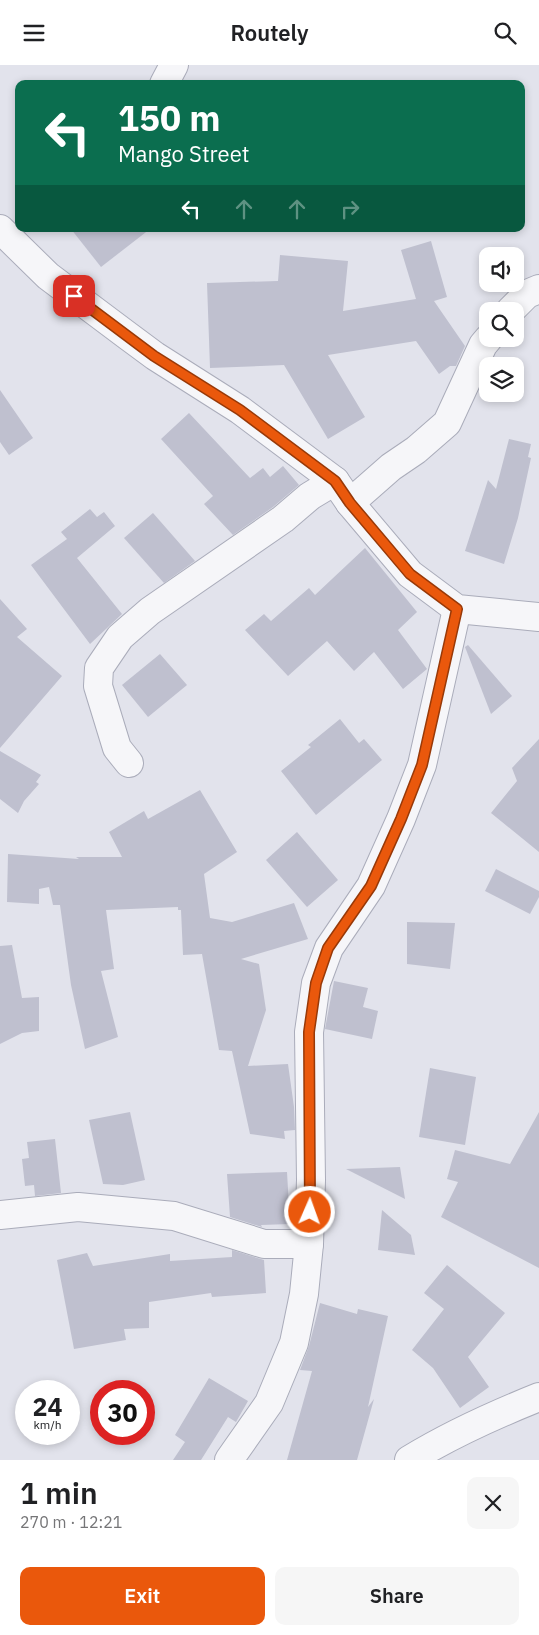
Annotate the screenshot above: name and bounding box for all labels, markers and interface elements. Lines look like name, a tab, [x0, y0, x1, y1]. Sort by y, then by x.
text: Routely	[231, 18, 308, 47]
icon: menu	[20, 19, 48, 47]
icon: search	[491, 19, 519, 47]
text: 150 m	[118, 95, 221, 141]
icon: left	[35, 100, 100, 165]
text: Mango Street	[118, 139, 249, 168]
icon: left	[177, 195, 205, 223]
icon: ahead	[230, 195, 258, 223]
icon: ahead	[283, 195, 311, 223]
icon: right	[336, 195, 364, 223]
map controls	[479, 247, 524, 402]
button: sound	[479, 247, 524, 292]
pin	[53, 275, 95, 317]
icon: arrive	[60, 282, 88, 310]
button: search	[479, 302, 524, 347]
button: layers	[479, 357, 524, 402]
position arrow	[283, 1185, 335, 1237]
speed limit sign: 30	[90, 1380, 155, 1445]
text: 24	[32, 1390, 63, 1423]
text: km/h	[33, 1417, 62, 1432]
text: 1 min	[20, 1473, 98, 1512]
button: close	[467, 1477, 519, 1529]
text: 270 m · 12:21	[20, 1512, 122, 1532]
button: Exit	[20, 1567, 265, 1625]
button: Share	[275, 1567, 519, 1625]

